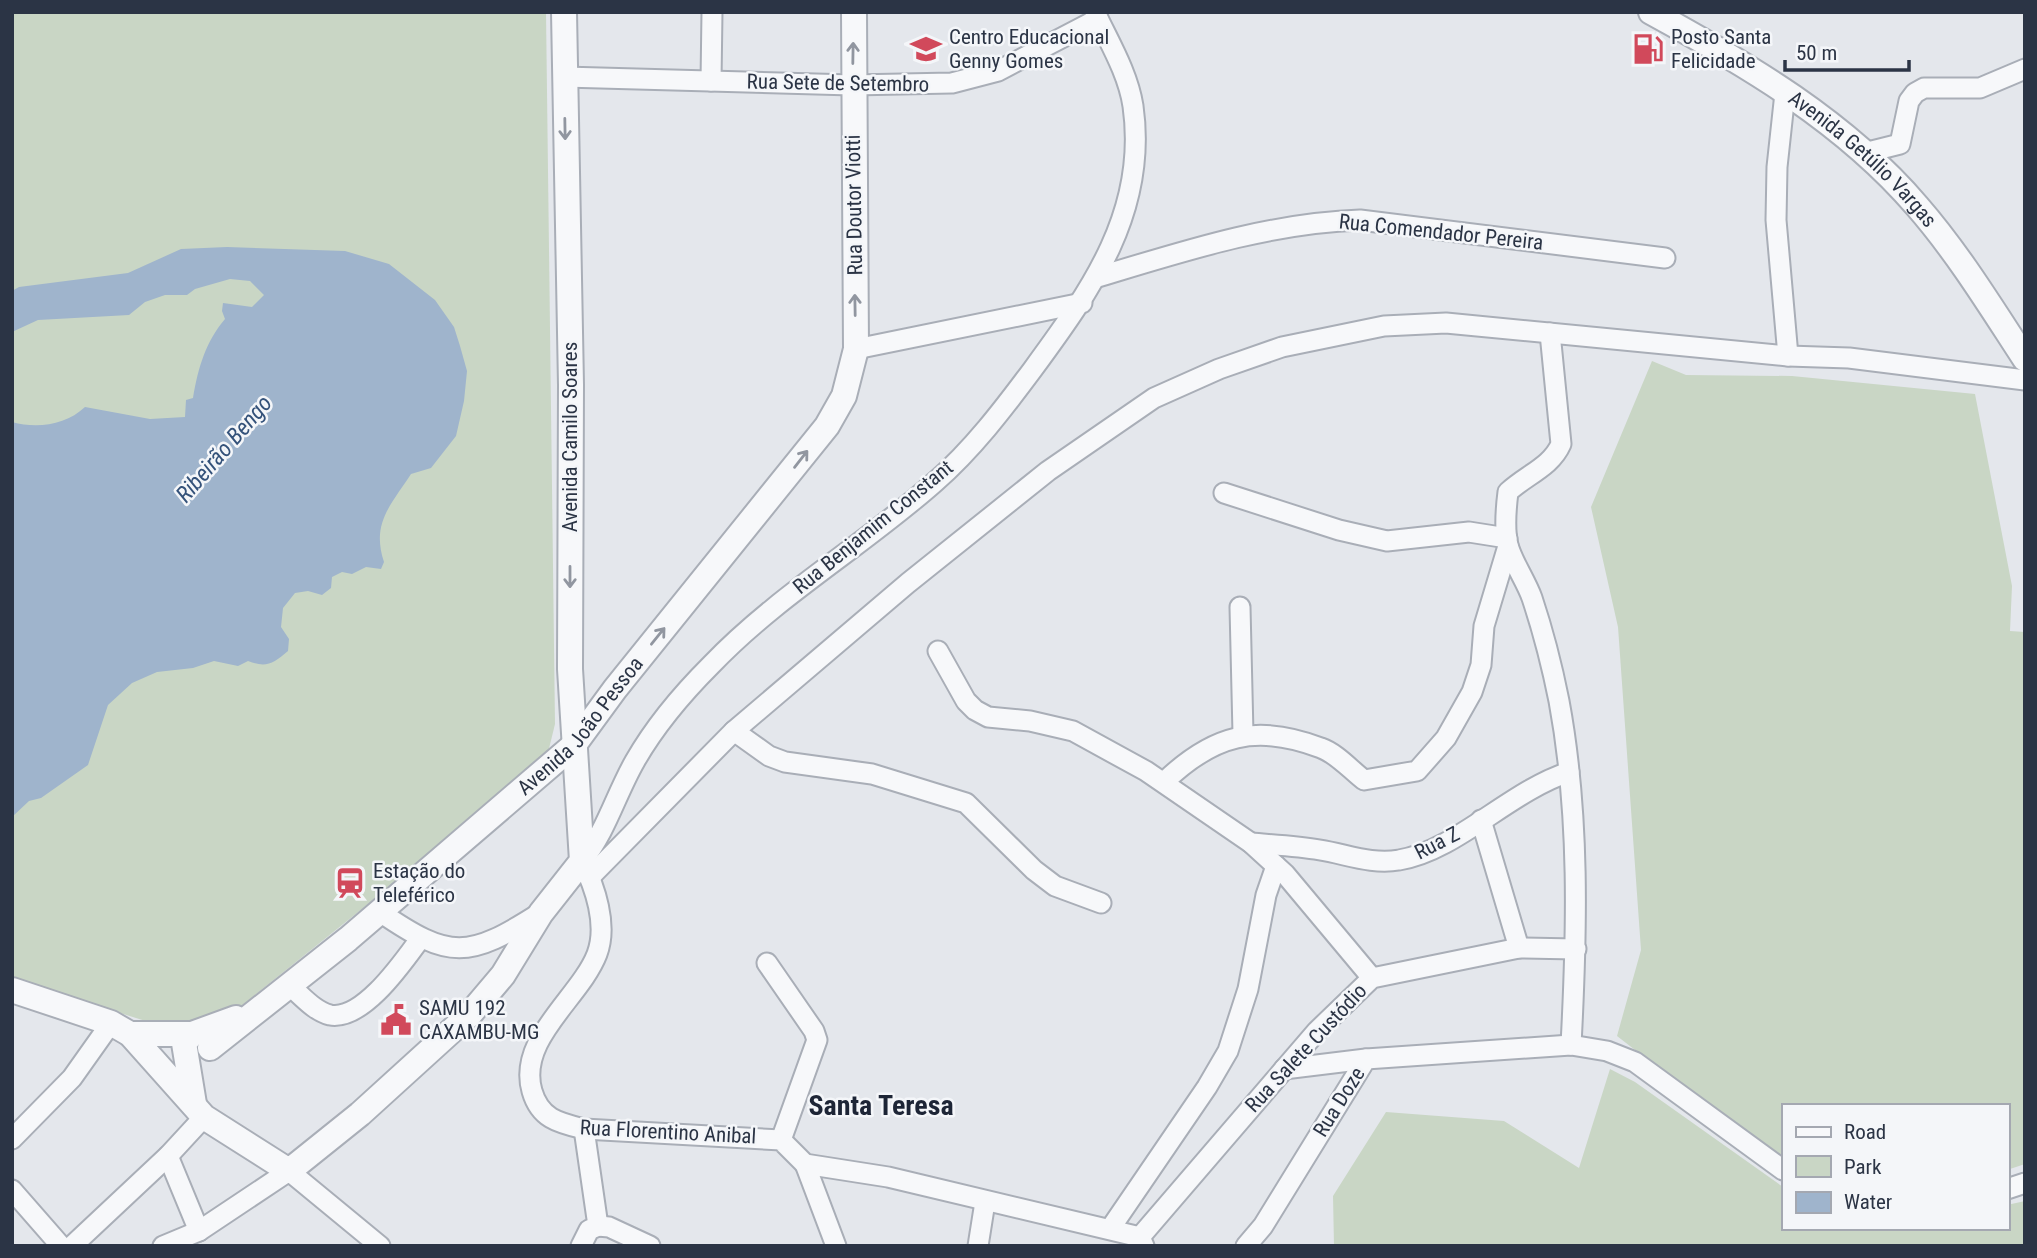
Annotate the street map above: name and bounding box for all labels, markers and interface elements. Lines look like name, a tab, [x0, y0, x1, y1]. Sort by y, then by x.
place label: Centro Educacional Genny Gomes	[949, 25, 1109, 73]
place label: Posto Santa Felicidade	[1671, 25, 1771, 73]
scale bar	[1785, 28, 1909, 72]
school or university icon: Centro Educacional Genny Gomes	[909, 32, 943, 66]
fuel station icon: Posto Santa Felicidade	[1631, 32, 1665, 66]
one-way arrow	[846, 41, 859, 64]
text: 50 m	[1796, 41, 1837, 65]
street label: Rua Sete de Setembro	[747, 69, 929, 97]
street label: Avenida Getúlio Vargas	[1784, 86, 1942, 232]
one-way arrow	[558, 118, 572, 141]
street label: Rua Doutor Viotti	[841, 134, 867, 276]
street label: Rua Comendador Pereira	[1338, 209, 1544, 255]
one-way arrow	[849, 293, 862, 316]
street label: Avenida Camilo Soares	[558, 342, 582, 532]
water label: Ribeirão Bengo	[170, 390, 278, 508]
one-way arrow	[794, 451, 809, 469]
street label: Rua Benjamim Constant	[788, 455, 958, 599]
one-way arrow	[563, 566, 577, 589]
one-way arrow	[650, 628, 666, 646]
street label: Avenida João Pessoa	[513, 652, 648, 800]
street label: Rua Z	[1411, 822, 1463, 864]
place label: Estação do Teleférico	[373, 859, 465, 907]
station icon: Estação do Teleférico	[333, 866, 367, 900]
street label: Rua Salete Custódio	[1240, 979, 1372, 1117]
place label: SAMU 192 CAXAMBU-MG	[419, 996, 539, 1044]
public building icon: SAMU 192 CAXAMBU-MG	[379, 1003, 413, 1037]
street label: Rua Doze	[1308, 1063, 1370, 1141]
district label: Santa Teresa	[808, 1089, 954, 1122]
legend	[1782, 1104, 2009, 1230]
street label: Rua Florentino Anibal	[579, 1115, 757, 1149]
text: Road	[1844, 1120, 1886, 1144]
text: Park	[1844, 1155, 1882, 1179]
text: Water	[1844, 1190, 1892, 1214]

